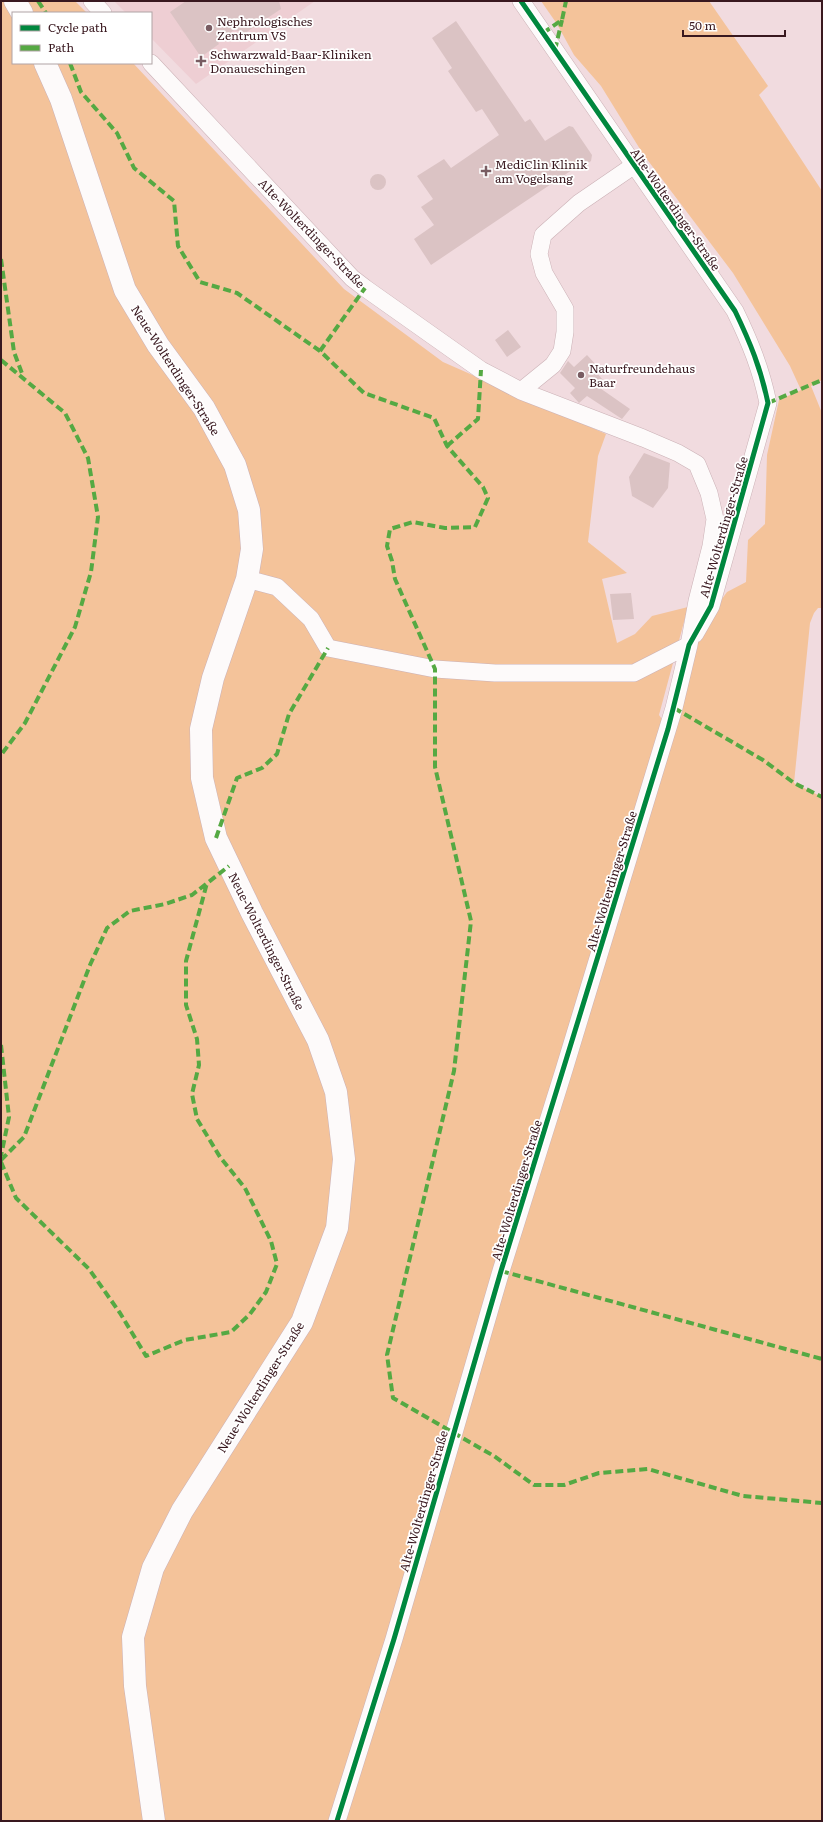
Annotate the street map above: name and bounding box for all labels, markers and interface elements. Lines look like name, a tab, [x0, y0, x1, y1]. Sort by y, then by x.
legend	[12, 12, 152, 64]
place label: Nephrologisches Zentrum VS	[217, 12, 313, 44]
scale bar	[683, 12, 785, 38]
text: 50 m	[689, 16, 716, 34]
text: Cycle path	[48, 18, 108, 36]
marker: Nephrologisches Zentrum VS	[204, 23, 214, 33]
text: Path	[48, 38, 74, 56]
place label: Schwarzwald-Baar-Kliniken Donaueschingen	[210, 45, 372, 77]
marker: Schwarzwald-Baar-Kliniken Donaueschingen	[195, 55, 207, 67]
street label: Alte-Wolterdinger-Straße	[627, 144, 725, 274]
place label: MediClin Klinik am Vogelsang	[495, 155, 588, 187]
marker: MediClin Klinik am Vogelsang	[480, 165, 492, 177]
street label: Alte-Wolterdinger-Straße	[255, 174, 369, 292]
street label: Neue-Wolterdinger-Straße	[127, 301, 225, 439]
place label: Naturfreundehaus Baar	[589, 359, 695, 391]
marker: Naturfreundehaus Baar	[576, 370, 586, 380]
street label: Alte-Wolterdinger-Straße	[694, 454, 752, 600]
street label: Alte-Wolterdinger-Straße	[581, 808, 641, 954]
street label: Neue-Wolterdinger-Straße	[224, 869, 310, 1013]
street label: Alte-Wolterdinger-Straße	[486, 1117, 546, 1263]
street label: Neue-Wolterdinger-Straße	[212, 1318, 308, 1456]
street label: Alte-Wolterdinger-Straße	[394, 1428, 452, 1574]

